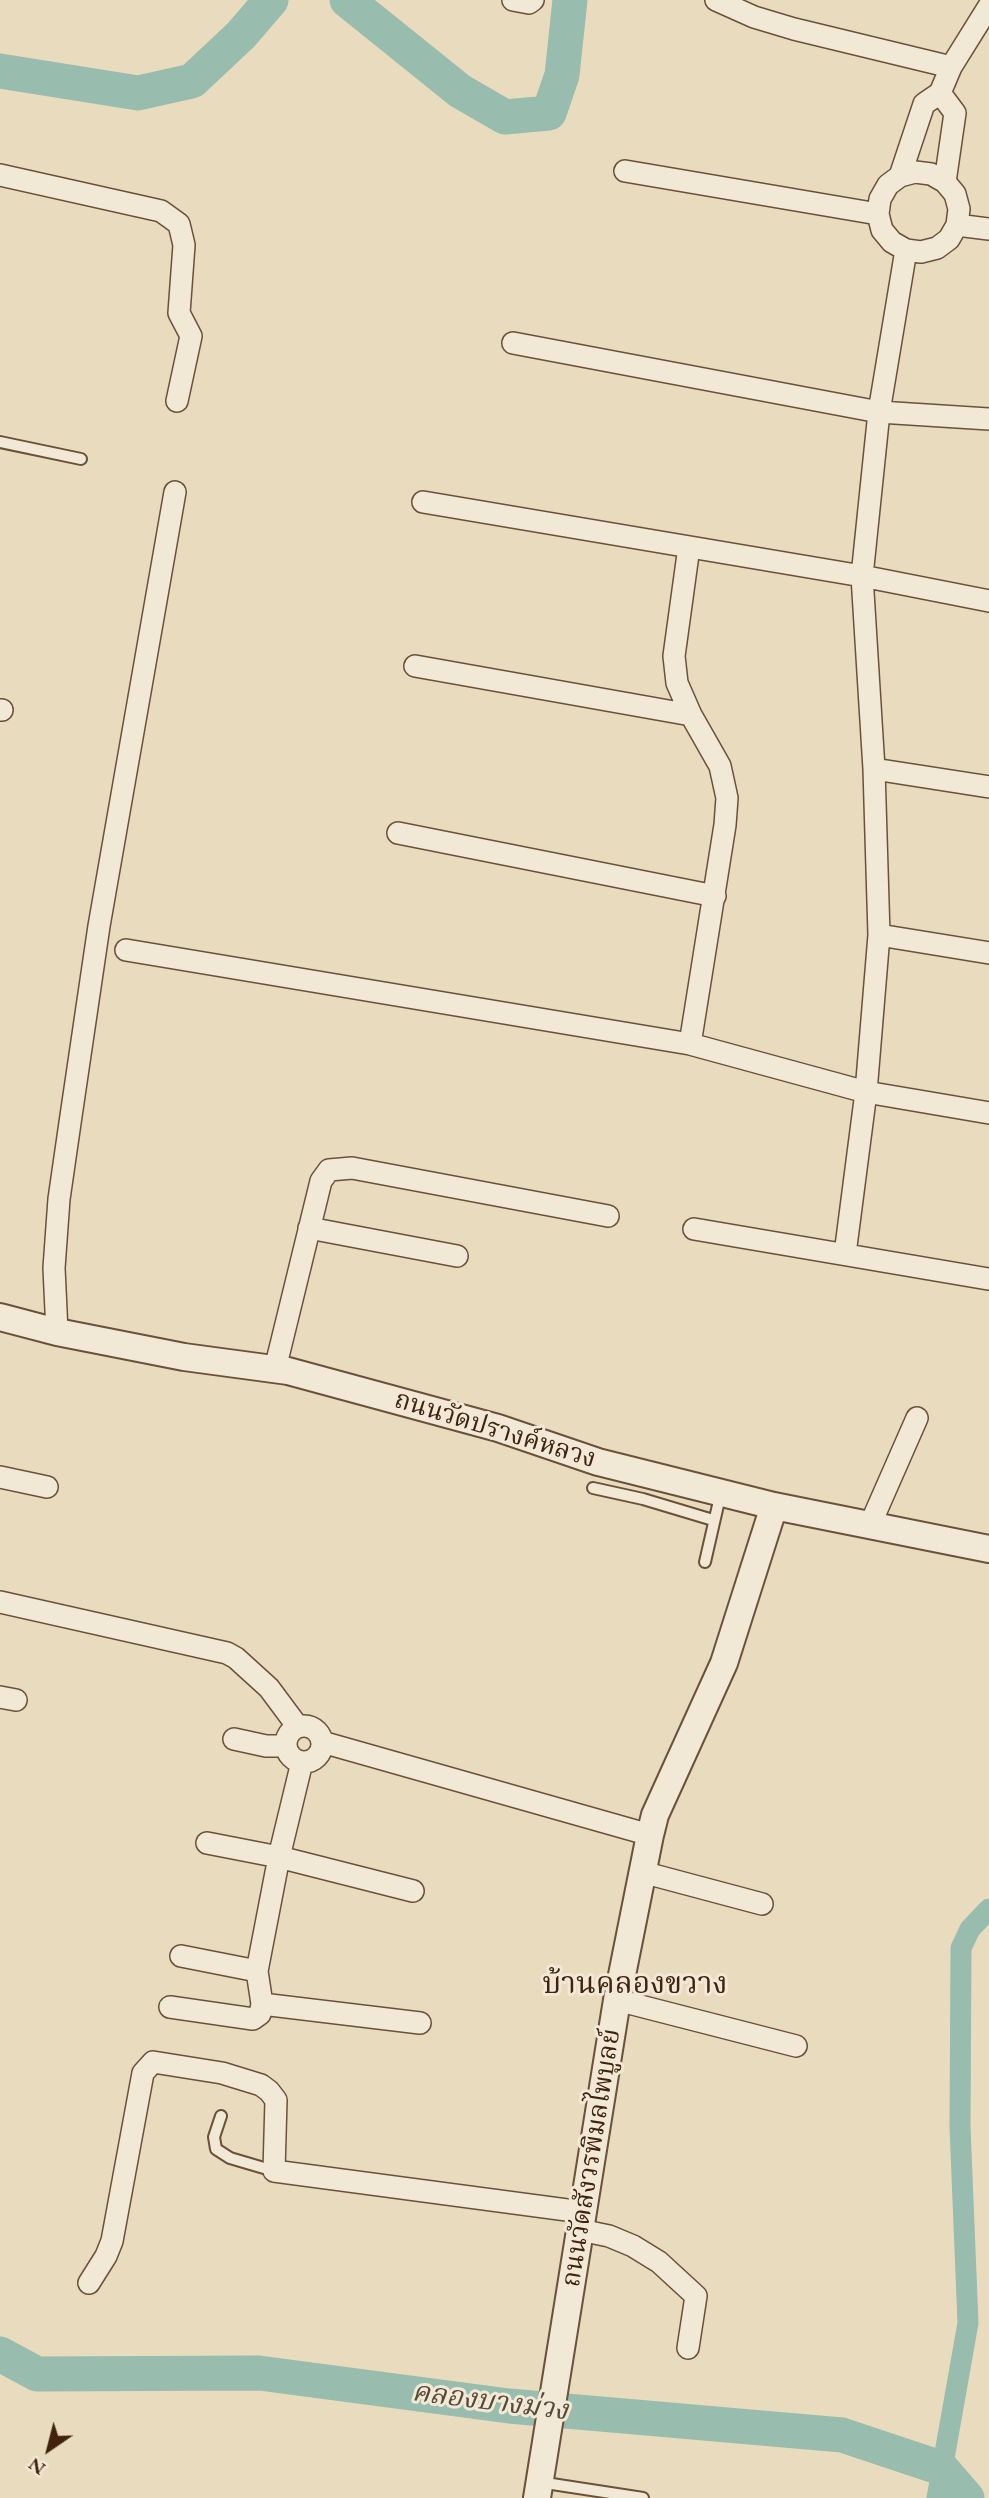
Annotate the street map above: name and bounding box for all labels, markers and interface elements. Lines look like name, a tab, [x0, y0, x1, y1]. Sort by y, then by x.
street label: ถนนวัดปรางค์หลวง	[390, 1384, 600, 1476]
district label: บ้านคลองขวาง	[543, 1967, 727, 2003]
street label: ถนนวัดสังวรพิมลไพบูลย์	[556, 2027, 628, 2289]
water label: คลองบางม่วง	[410, 2376, 570, 2428]
north arrow	[14, 2414, 84, 2484]
text: N	[23, 2452, 50, 2481]

